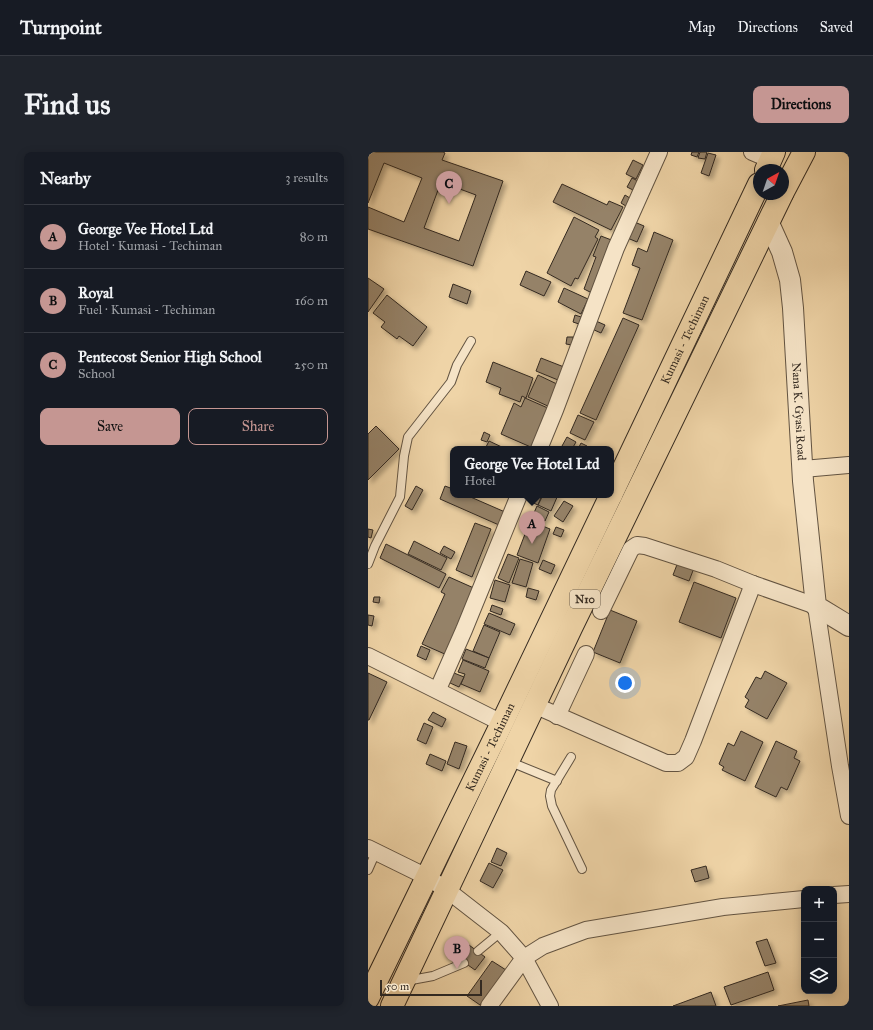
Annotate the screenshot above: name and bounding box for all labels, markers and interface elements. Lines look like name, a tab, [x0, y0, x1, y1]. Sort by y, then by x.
text: Turnpoint	[20, 16, 102, 39]
text: Map	[688, 19, 715, 36]
text: Directions	[737, 19, 798, 36]
text: Saved	[820, 19, 853, 36]
button: Directions	[753, 86, 849, 123]
text: Find us	[24, 87, 110, 122]
north arrow	[753, 164, 789, 200]
text: Nearby	[40, 168, 91, 189]
text: 3 results	[285, 170, 328, 186]
pin: C	[436, 171, 462, 204]
text: George Vee Hotel Ltd	[78, 220, 213, 238]
text: A	[49, 229, 57, 245]
text: 80 m	[300, 229, 328, 245]
text: Hotel · Kumasi - Techiman	[78, 238, 222, 254]
text: Royal	[78, 284, 113, 302]
text: B	[49, 293, 57, 309]
text: 160 m	[295, 293, 328, 309]
street label: Kumasi - Techiman	[658, 293, 712, 386]
text: Fuel · Kumasi - Techiman	[78, 302, 215, 318]
text: Pentecost Senior High School	[78, 348, 262, 366]
text: C	[49, 357, 57, 373]
text: 250 m	[294, 357, 328, 373]
street label: Nana K. Gyasi Road	[789, 362, 809, 461]
text: School	[78, 366, 115, 382]
button: Save	[40, 408, 180, 445]
button: Share	[188, 408, 328, 445]
popup	[450, 446, 614, 498]
text: George Vee Hotel Ltd	[464, 455, 600, 473]
text: Hotel	[464, 473, 496, 489]
pin: A	[519, 511, 545, 544]
road number: N10	[570, 590, 600, 608]
your location	[615, 673, 635, 693]
street label: Kumasi - Techiman	[463, 700, 518, 794]
map controls	[801, 886, 837, 994]
button: +	[801, 886, 837, 922]
button: −	[801, 922, 837, 958]
pin: B	[444, 936, 470, 969]
button: layers	[801, 958, 837, 994]
scale bar	[380, 978, 482, 997]
text: 50 m	[386, 980, 409, 993]

